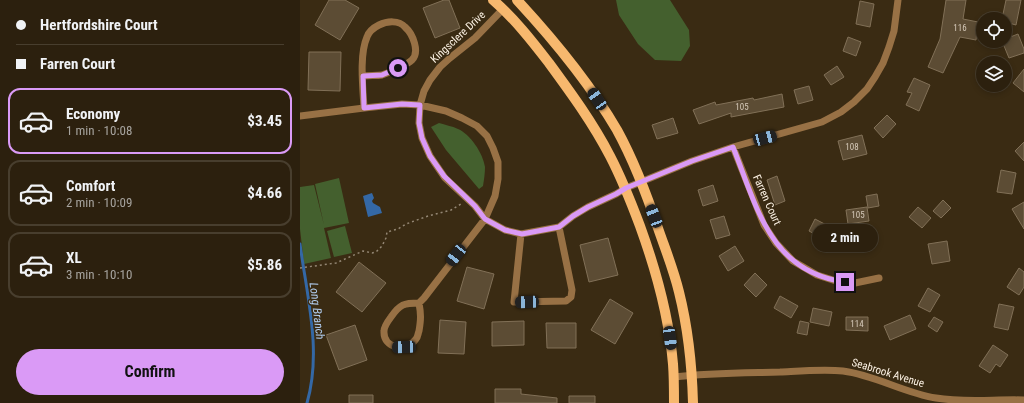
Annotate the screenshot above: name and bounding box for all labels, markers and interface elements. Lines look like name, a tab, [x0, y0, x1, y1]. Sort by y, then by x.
street label: Kingsclere Drive	[428, 8, 488, 66]
map controls	[976, 12, 1012, 92]
button: locate	[976, 12, 1012, 48]
text: Hertfordshire Court	[40, 16, 158, 34]
house number: 116	[953, 23, 967, 33]
text: Farren Court	[40, 55, 115, 73]
button: layers	[976, 56, 1012, 92]
route start	[389, 59, 407, 77]
car	[585, 86, 609, 112]
house number: 105	[735, 102, 749, 112]
icon: car	[18, 103, 54, 139]
text: Economy	[66, 105, 120, 123]
text: $3.45	[247, 112, 282, 130]
text: 1 min · 10:08	[66, 123, 132, 138]
car	[752, 129, 778, 147]
house number: 108	[845, 142, 859, 152]
street label: Farren Court	[750, 173, 784, 227]
icon: car	[18, 175, 54, 211]
text: Comfort	[66, 177, 115, 195]
text: $4.66	[247, 184, 282, 202]
text: 2 min · 10:09	[66, 195, 132, 210]
car	[644, 203, 664, 229]
house number: 105	[851, 210, 865, 220]
callout: 2 min	[812, 224, 878, 252]
text: 2 min	[831, 230, 859, 245]
car	[444, 242, 468, 268]
icon: car	[18, 247, 54, 283]
text: XL	[66, 249, 82, 267]
text: $5.86	[247, 256, 282, 274]
text: 3 min · 10:10	[66, 267, 132, 282]
route end	[836, 273, 854, 291]
water label: Long Branch	[307, 282, 327, 341]
car	[515, 296, 539, 308]
house number: 114	[850, 319, 864, 329]
car	[662, 325, 678, 351]
car	[392, 341, 416, 353]
button: Confirm	[16, 349, 284, 395]
street label: Seabrook Avenue	[850, 356, 926, 390]

